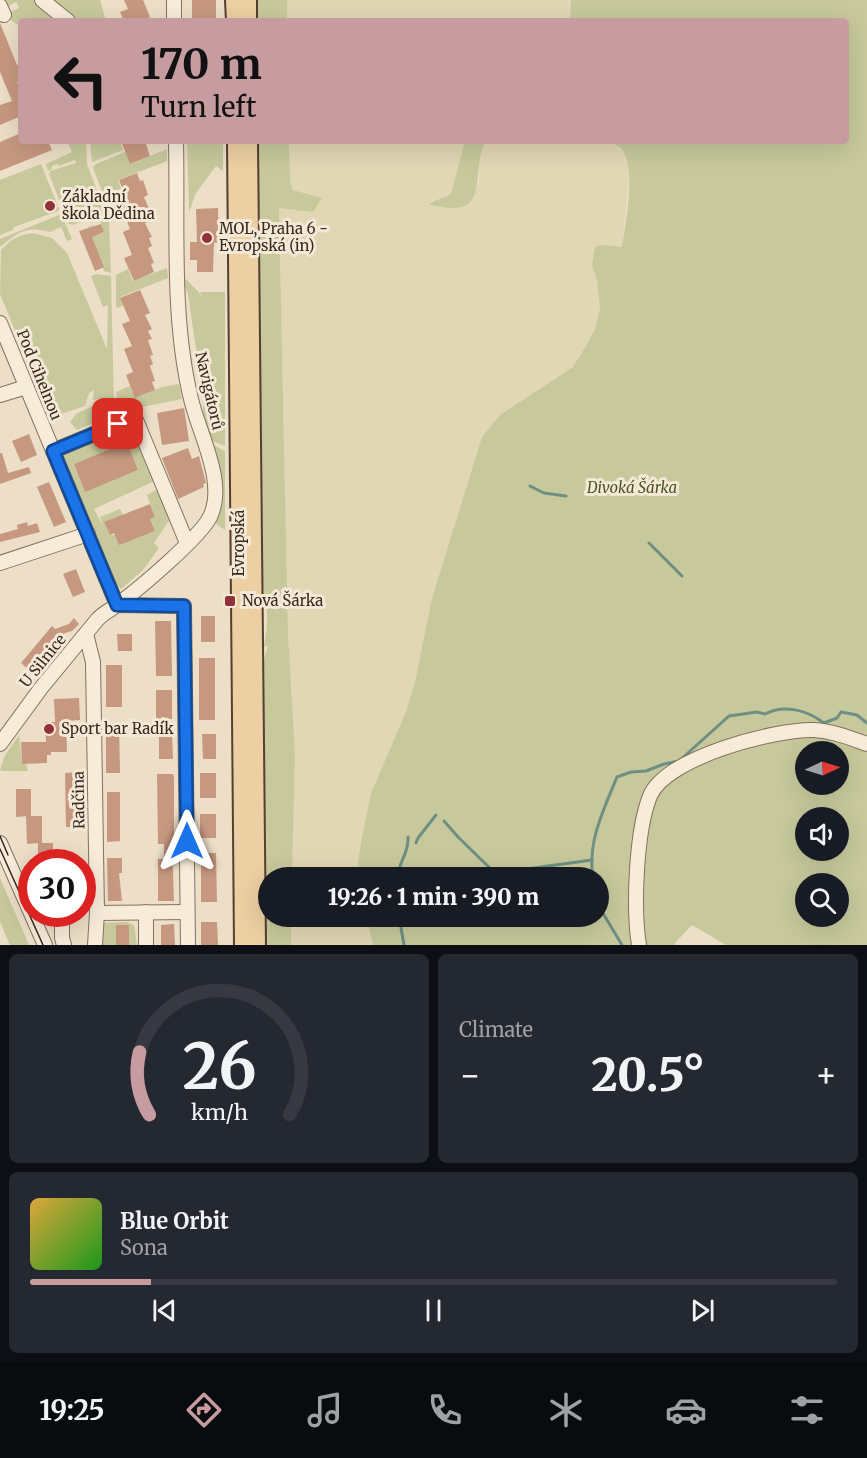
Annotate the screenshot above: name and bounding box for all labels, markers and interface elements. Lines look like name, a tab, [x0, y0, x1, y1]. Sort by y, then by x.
text: 170 m	[141, 38, 262, 90]
icon: left	[42, 42, 120, 120]
text: Turn left	[141, 90, 256, 124]
place label: Základní škola Dědina	[62, 187, 155, 223]
marker: Základní škola Dědina	[43, 199, 57, 213]
place label: MOL, Praha 6 - Evropská (in)	[219, 219, 328, 255]
marker: MOL, Praha 6 - Evropská (in)	[200, 231, 214, 245]
street label: Pod Cihelnou	[13, 327, 66, 423]
street label: Navigátorů	[191, 350, 228, 432]
pin	[92, 398, 143, 449]
icon: arrive	[101, 407, 134, 440]
park label: Divoká Šárka	[586, 477, 677, 497]
street label: Evropská	[229, 510, 248, 576]
place label: Nová Šárka	[242, 590, 323, 610]
marker: Nová Šárka	[223, 594, 237, 608]
street label: U Silnice	[15, 630, 70, 691]
place label: Sport bar Radík	[61, 719, 174, 738]
marker: Sport bar Radík	[42, 722, 56, 736]
north arrow	[795, 741, 849, 795]
map controls	[795, 741, 849, 927]
street label: Radčina	[68, 771, 89, 829]
button: sound	[795, 807, 849, 861]
position arrow	[155, 809, 219, 873]
speed limit sign: 30	[18, 849, 96, 927]
button: search	[795, 873, 849, 927]
text: 19:26 · 1 min · 390 m	[328, 883, 539, 911]
text: Climate	[459, 1017, 533, 1042]
text: 26	[182, 1028, 256, 1106]
text: 20.5°	[591, 1047, 705, 1103]
text: −	[459, 1055, 481, 1096]
text: +	[815, 1055, 837, 1096]
text: km/h	[191, 1100, 247, 1127]
text: Blue Orbit	[120, 1207, 229, 1235]
text: Sona	[120, 1235, 168, 1260]
icon: previous	[148, 1294, 181, 1327]
icon: pause	[417, 1294, 450, 1327]
icon: next	[686, 1294, 719, 1327]
icon: directions	[183, 1389, 225, 1431]
icon: music	[304, 1389, 346, 1431]
icon: phone	[424, 1389, 466, 1431]
icon: climate	[545, 1389, 587, 1431]
icon: car	[665, 1389, 707, 1431]
icon: filters	[786, 1389, 828, 1431]
text: 19:25	[39, 1393, 104, 1427]

